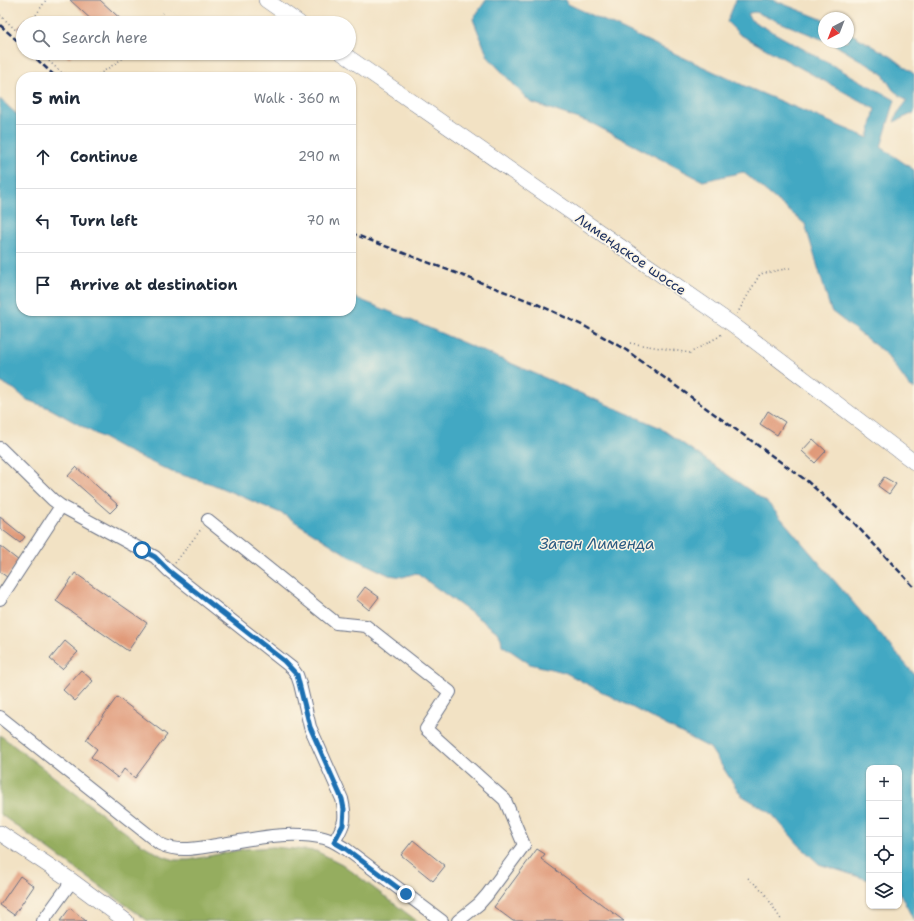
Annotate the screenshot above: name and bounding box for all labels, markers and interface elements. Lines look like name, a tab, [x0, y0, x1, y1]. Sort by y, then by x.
north arrow	[818, 12, 854, 48]
search box	[16, 16, 356, 60]
icon: search	[30, 27, 52, 49]
text: Search here	[62, 28, 148, 48]
text: 5 min	[32, 87, 80, 109]
text: Walk · 360 m	[254, 90, 340, 107]
icon: ahead	[32, 146, 54, 168]
text: Continue	[70, 147, 138, 167]
text: 290 m	[298, 148, 340, 165]
street label: Лимендское шоссе	[572, 209, 690, 299]
icon: left	[32, 210, 54, 232]
text: Turn left	[70, 211, 138, 231]
text: 70 m	[306, 212, 340, 229]
icon: arrive	[32, 274, 54, 296]
text: Arrive at destination	[70, 275, 238, 295]
water label: Затон Лименда	[539, 534, 655, 554]
route start	[133, 541, 151, 559]
map controls	[866, 765, 902, 909]
button: +	[866, 765, 902, 801]
button: −	[866, 801, 902, 837]
button: locate	[866, 837, 902, 873]
button: layers	[866, 873, 902, 909]
route end	[397, 885, 415, 903]

